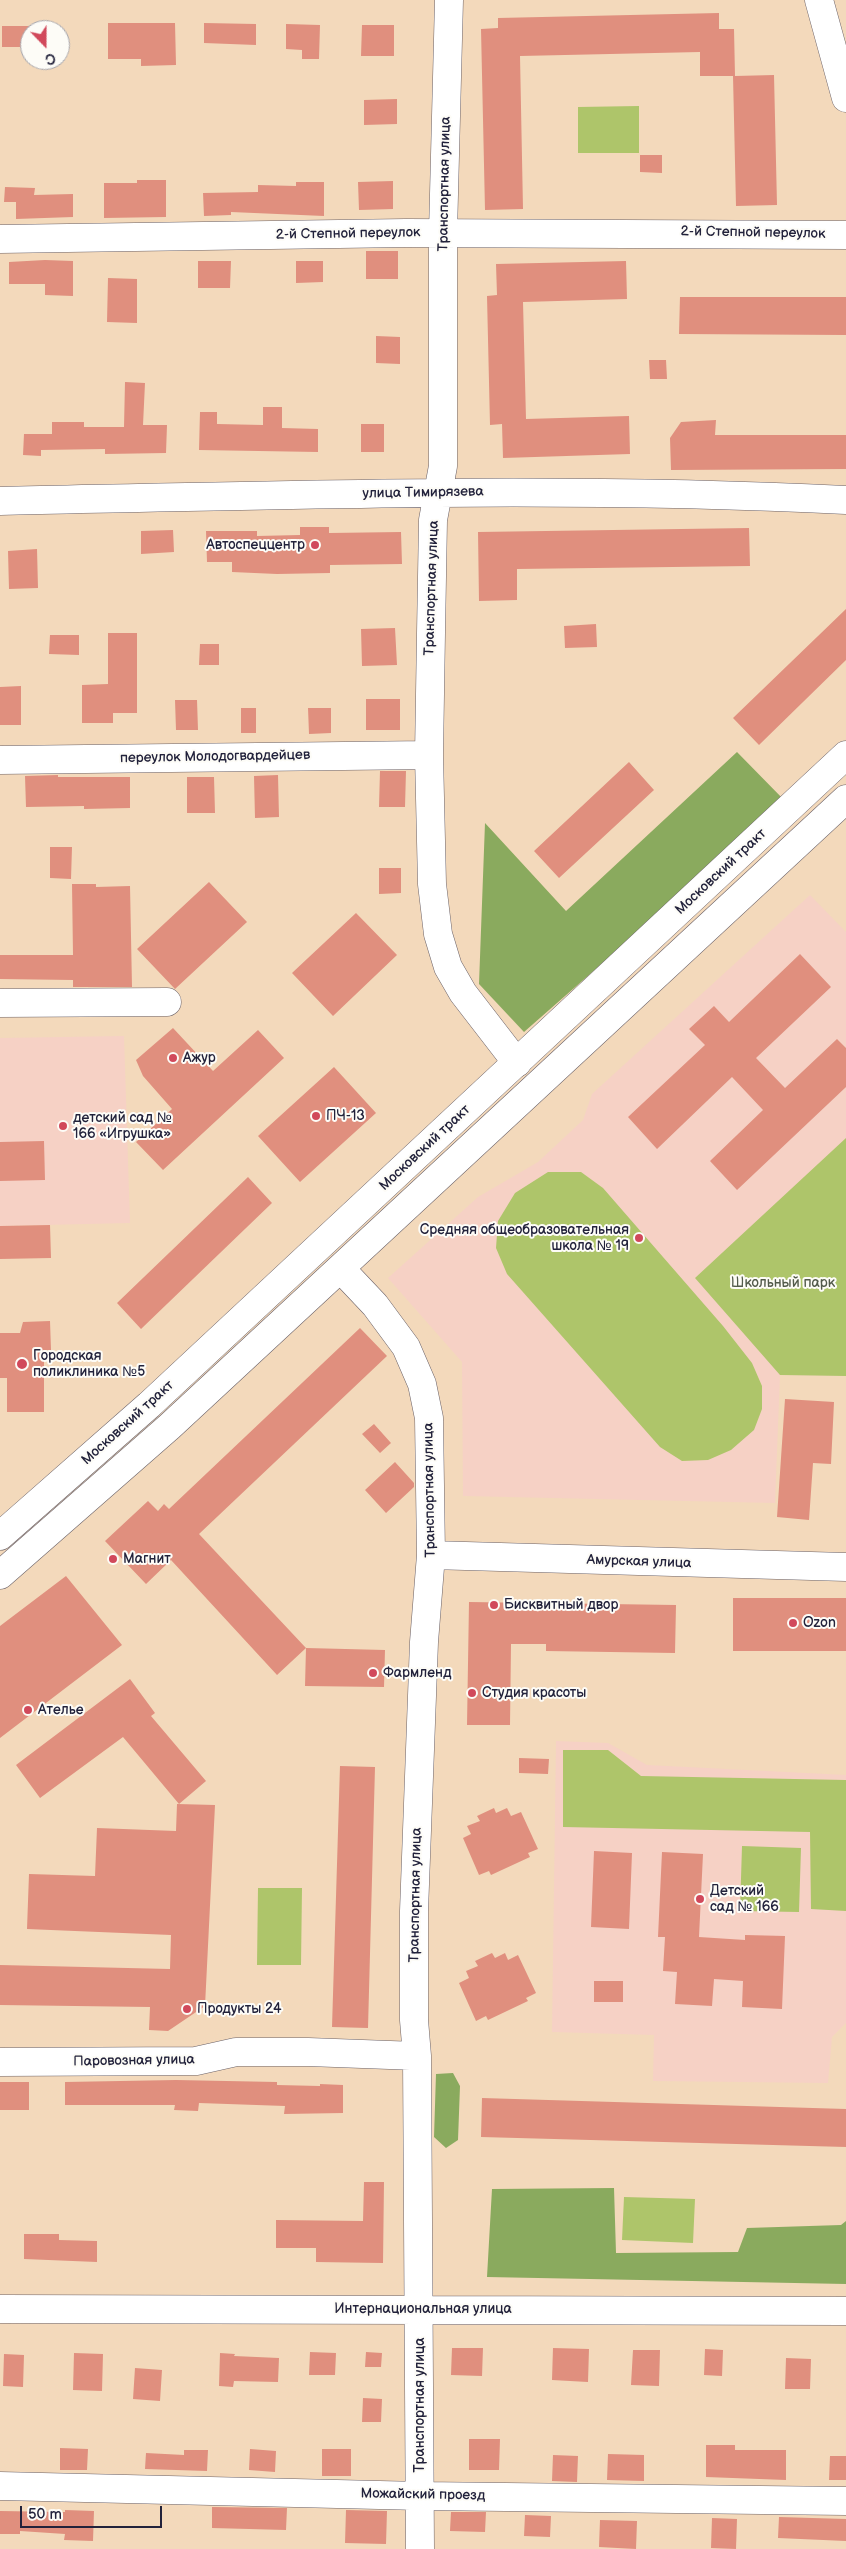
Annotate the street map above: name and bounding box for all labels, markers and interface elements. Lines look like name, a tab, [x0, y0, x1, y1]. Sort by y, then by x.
north arrow	[20, 20, 70, 70]
text: С	[43, 49, 58, 68]
street label: Транспортная улица	[435, 116, 455, 252]
street label: 2-й Степной переулок	[680, 223, 826, 243]
street label: 2-й Степной переулок	[275, 224, 421, 244]
street label: улица Тимирязева	[362, 484, 484, 502]
street label: Транспортная улица	[421, 520, 443, 656]
place label: Автоспеццентр	[206, 537, 305, 553]
marker: Автоспеццентр	[309, 539, 321, 551]
street label: переулок Молодогвардейцев	[120, 747, 310, 767]
street label: Московский тракт	[672, 826, 770, 918]
place label: Ажур	[183, 1050, 216, 1066]
marker: Ажур	[167, 1052, 179, 1064]
street label: Московский тракт	[376, 1102, 474, 1194]
place label: ПЧ-13	[326, 1108, 365, 1124]
place label: детский сад № 166 «Игрушка»	[73, 1110, 172, 1142]
marker: ПЧ-13	[310, 1110, 322, 1122]
marker: детский сад № 166 «Игрушка»	[57, 1120, 69, 1132]
place label: Средняя общеобразовательная школа № 19	[420, 1222, 629, 1254]
marker: Средняя общеобразовательная школа № 19	[633, 1232, 645, 1244]
park label: Школьный парк	[731, 1275, 835, 1291]
place label: Городская поликлиника №5	[33, 1348, 145, 1380]
marker: Городская поликлиника №5	[15, 1357, 29, 1371]
street label: Московский тракт	[78, 1377, 178, 1469]
street label: Транспортная улица	[420, 1422, 440, 1558]
place label: Магнит	[123, 1551, 171, 1567]
street label: Амурская улица	[586, 1552, 692, 1572]
marker: Магнит	[107, 1553, 119, 1565]
place label: Бисквитный двор	[504, 1597, 618, 1613]
marker: Бисквитный двор	[488, 1599, 500, 1611]
place label: Ozon	[803, 1615, 836, 1631]
marker: Ozon	[787, 1617, 799, 1629]
place label: Фармленд	[383, 1665, 451, 1681]
marker: Фармленд	[367, 1667, 379, 1679]
place label: Студия красоты	[482, 1685, 586, 1701]
marker: Студия красоты	[466, 1687, 478, 1699]
place label: Ателье	[38, 1702, 83, 1718]
marker: Ателье	[22, 1704, 34, 1716]
street label: Транспортная улица	[406, 1827, 426, 1963]
place label: Детский сад № 166	[710, 1883, 779, 1915]
marker: Детский сад № 166	[694, 1893, 706, 1905]
place label: Продукты 24	[197, 2001, 282, 2017]
marker: Продукты 24	[181, 2003, 193, 2015]
street label: Паровозная улица	[73, 2052, 195, 2070]
street label: Интернациональная улица	[334, 2301, 512, 2317]
street label: Транспортная улица	[412, 2337, 428, 2473]
street label: Можайский проезд	[360, 2486, 486, 2504]
scale bar	[22, 2496, 165, 2528]
text: 50 m	[28, 2505, 62, 2524]

